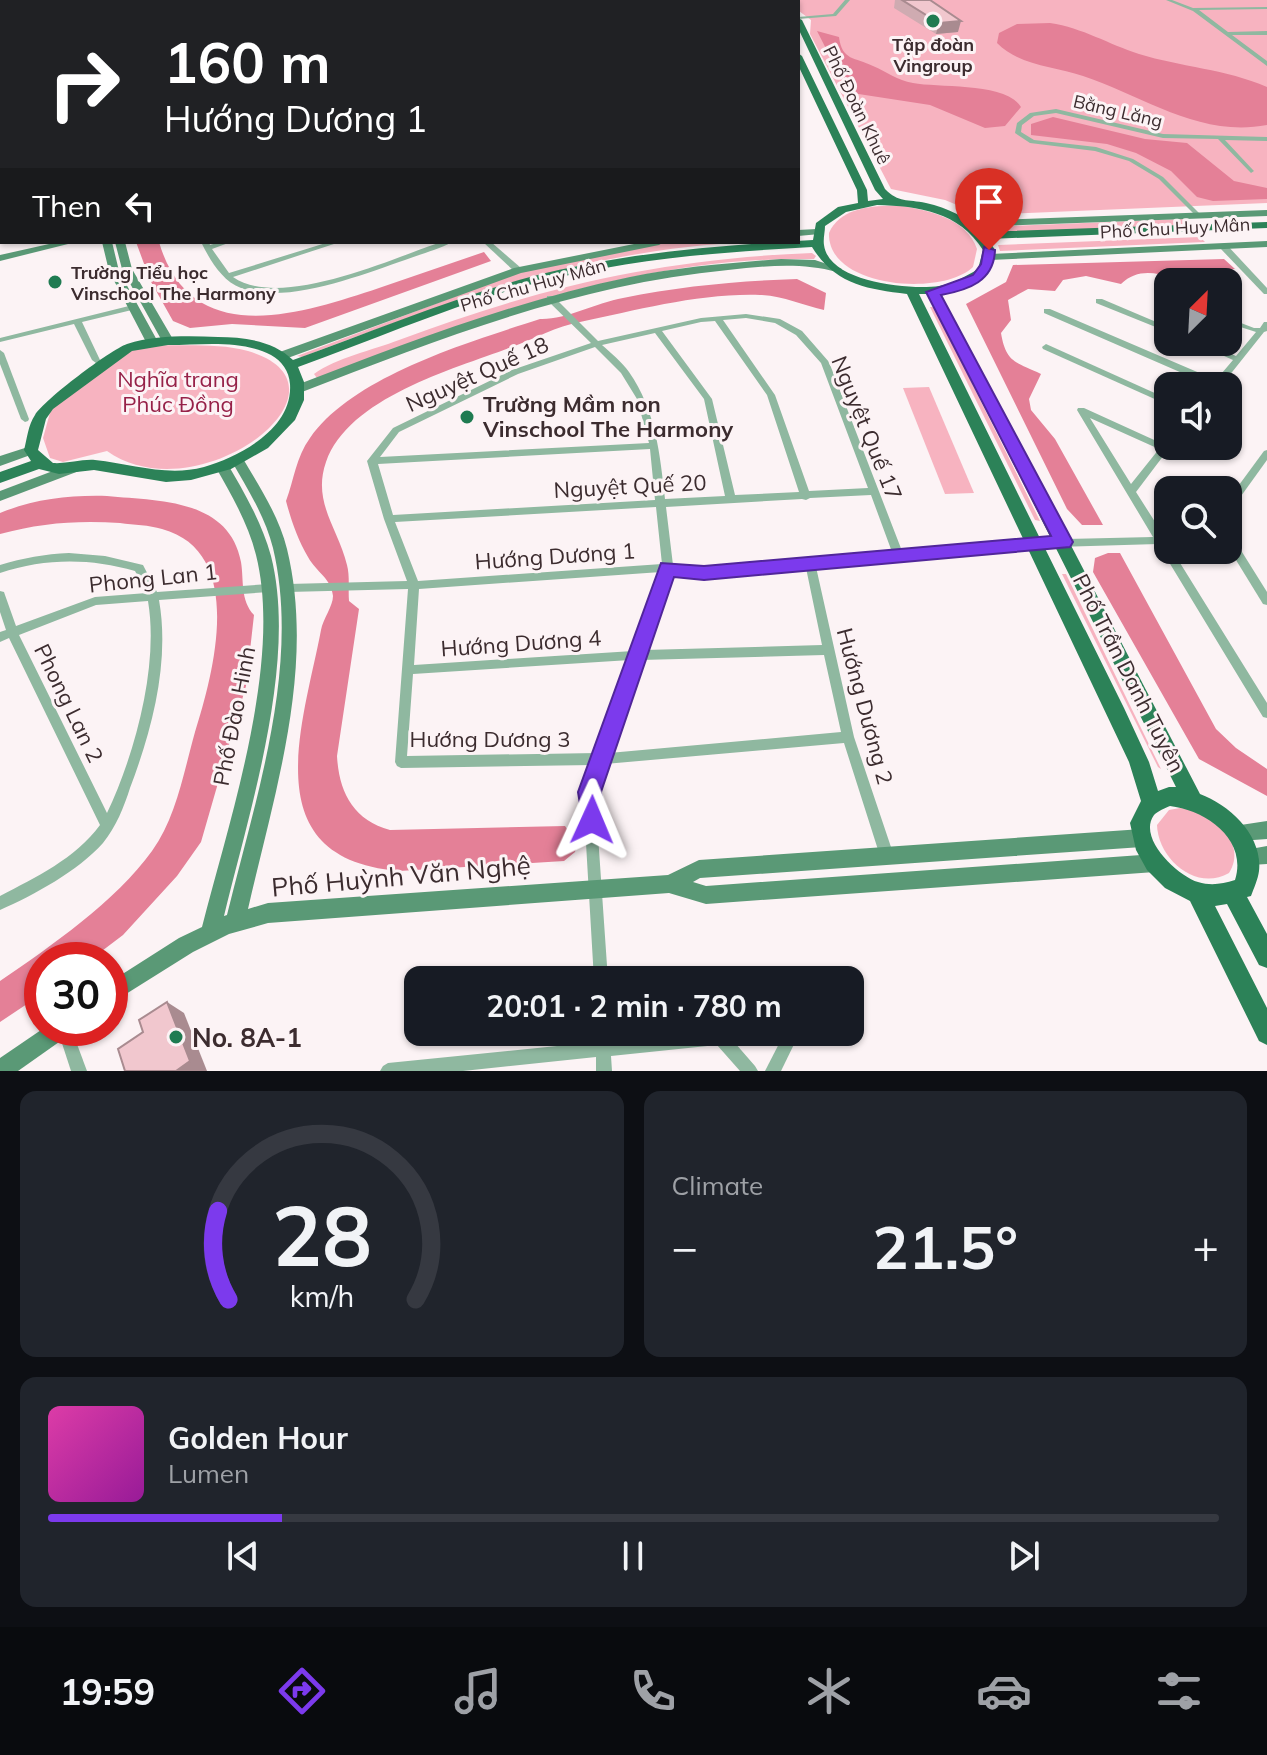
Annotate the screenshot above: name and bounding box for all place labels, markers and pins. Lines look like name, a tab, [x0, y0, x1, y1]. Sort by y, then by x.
marker: Tập đoàn Vingroup	[924, 12, 942, 30]
place label: Tập đoàn Vingroup	[892, 33, 974, 77]
pin	[955, 168, 1023, 250]
place label: Trường Tiểu học Vinschool The Harmony	[70, 261, 276, 305]
marker: Trường Tiểu học Vinschool The Harmony	[46, 273, 64, 291]
place label: Trường Mầm non Vinschool The Harmony	[482, 390, 733, 443]
marker: Trường Mầm non Vinschool The Harmony	[458, 408, 476, 426]
place label: No. 8A-1	[192, 1021, 302, 1054]
marker: No. 8A-1	[167, 1028, 185, 1046]

